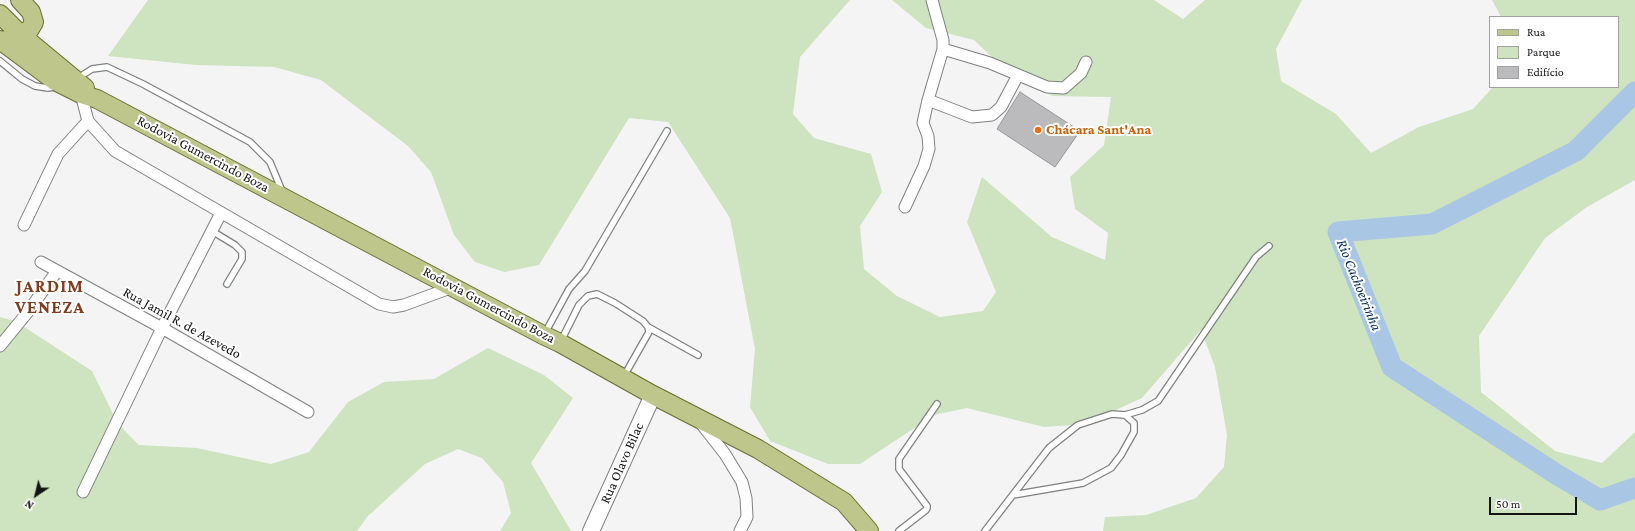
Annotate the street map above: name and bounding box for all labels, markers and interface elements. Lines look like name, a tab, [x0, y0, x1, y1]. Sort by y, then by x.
legend	[1489, 16, 1619, 88]
text: Rua	[1527, 25, 1545, 39]
text: Parque	[1527, 45, 1560, 59]
text: Edifício	[1527, 65, 1564, 79]
street label: Rodovia Gumercindo Boza	[134, 112, 272, 196]
place label: Chácara Sant'Ana	[1046, 122, 1151, 138]
marker: Chácara Sant'Ana	[1033, 125, 1043, 135]
water label: Rio Cachoeirinha	[1332, 237, 1386, 333]
street label: Rodovia Gumercindo Boza	[420, 263, 558, 347]
district label: JARDIM VENEZA	[15, 275, 85, 318]
street label: Rua Jamil R. de Azevedo	[120, 284, 244, 362]
street label: Rua Olavo Bilac	[597, 420, 647, 506]
north arrow	[16, 475, 56, 515]
scale bar	[1491, 489, 1579, 515]
text: 50 m	[1496, 497, 1520, 511]
text: N	[23, 498, 36, 512]

